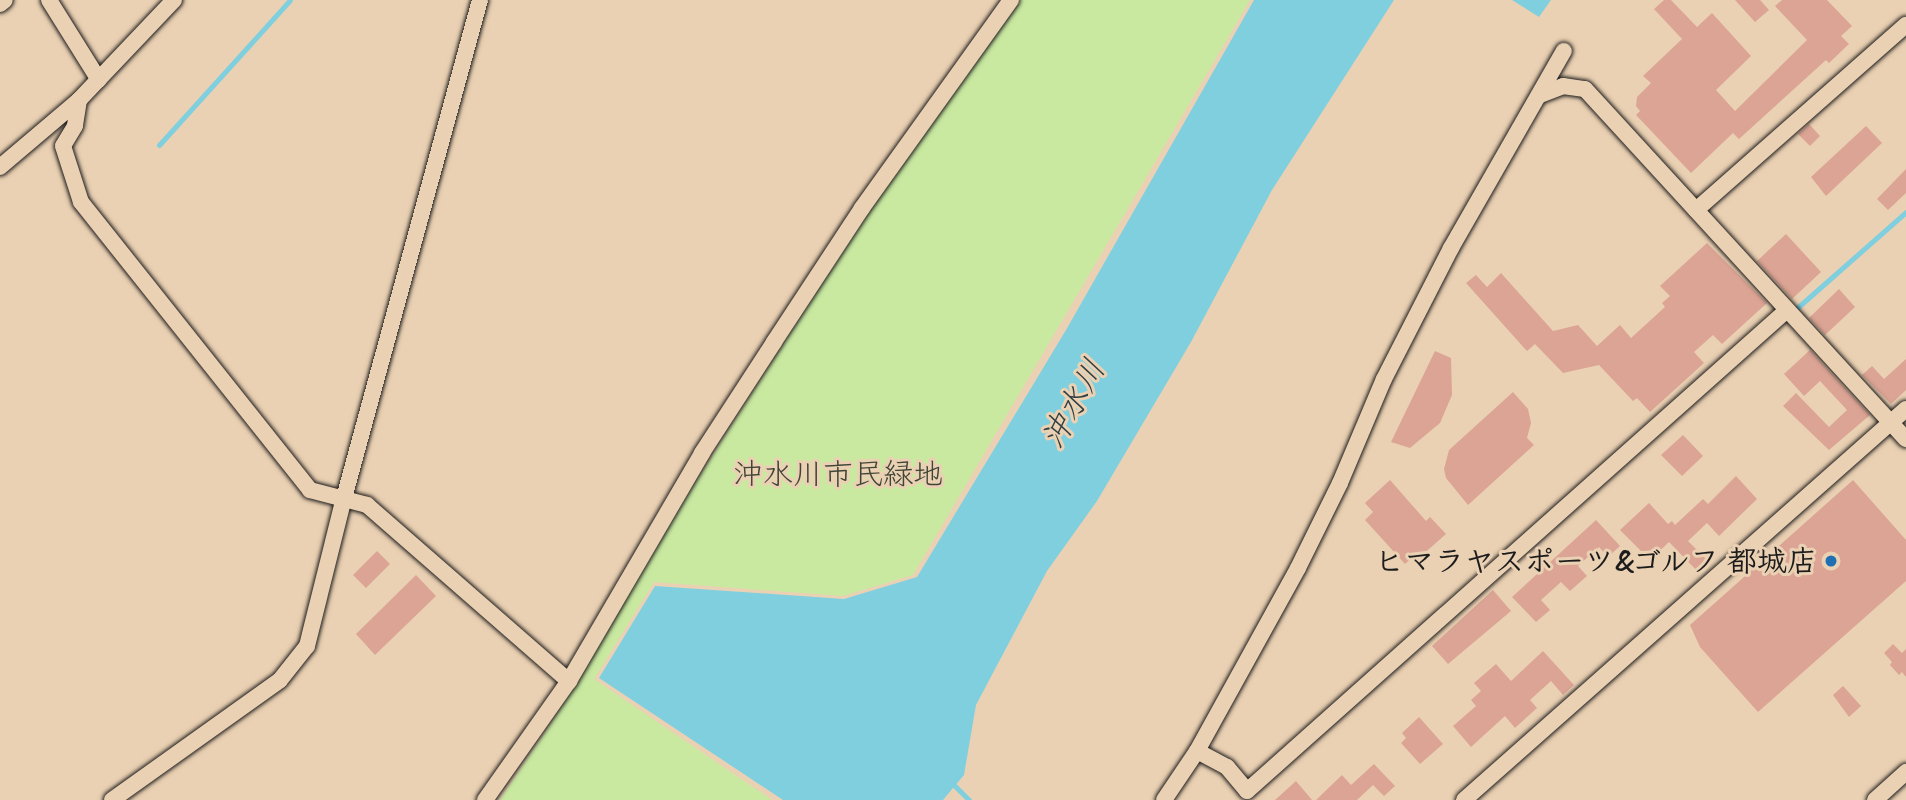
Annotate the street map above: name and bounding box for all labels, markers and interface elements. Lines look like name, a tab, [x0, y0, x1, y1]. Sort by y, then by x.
water label: 沖水川	[1034, 353, 1114, 455]
park label: 沖水川市民緑地	[733, 456, 943, 492]
place label: ヒマラヤスポーツ&ゴルフ 都城店	[1373, 543, 1817, 579]
marker: ヒマラヤスポーツ&ゴルフ 都城店	[1823, 553, 1839, 569]

